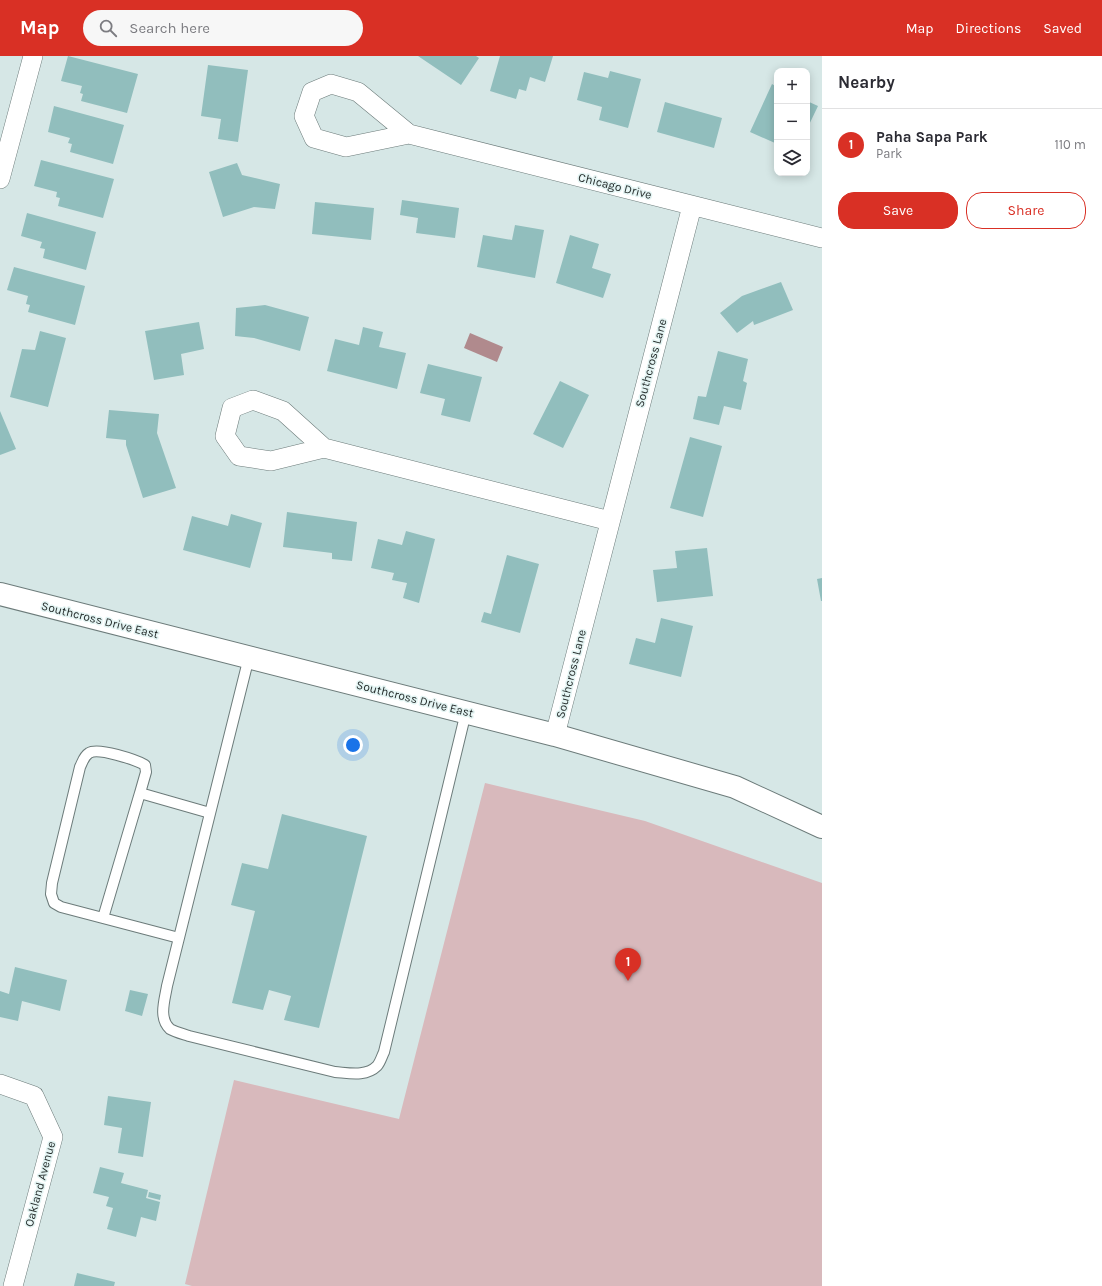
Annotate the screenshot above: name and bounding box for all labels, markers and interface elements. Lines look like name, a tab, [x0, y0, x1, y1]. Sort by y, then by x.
search box	[83, 10, 363, 46]
text: Map	[20, 17, 59, 39]
icon: search	[97, 17, 119, 39]
text: Search here	[129, 19, 210, 37]
text: Map	[906, 20, 934, 37]
text: Directions	[956, 20, 1021, 37]
text: Saved	[1043, 20, 1082, 37]
map controls	[774, 68, 810, 176]
button: +	[774, 68, 810, 104]
text: Nearby	[838, 72, 895, 92]
button: −	[774, 104, 810, 140]
text: Paha Sapa Park	[876, 128, 988, 146]
text: 1	[849, 137, 853, 152]
text: 110 m	[1054, 137, 1086, 152]
button: layers	[774, 140, 810, 176]
text: Park	[876, 146, 902, 161]
street label: Chicago Drive	[577, 170, 653, 202]
button: Save	[838, 192, 958, 229]
button: Share	[966, 192, 1086, 229]
street label: Southcross Lane	[632, 317, 670, 409]
street label: Southcross Drive East	[40, 599, 161, 641]
street label: Southcross Lane	[553, 628, 589, 720]
street label: Southcross Drive East	[355, 678, 476, 720]
your location	[343, 735, 363, 755]
pin: 1	[615, 948, 641, 981]
street label: Oakland Avenue	[22, 1140, 58, 1228]

